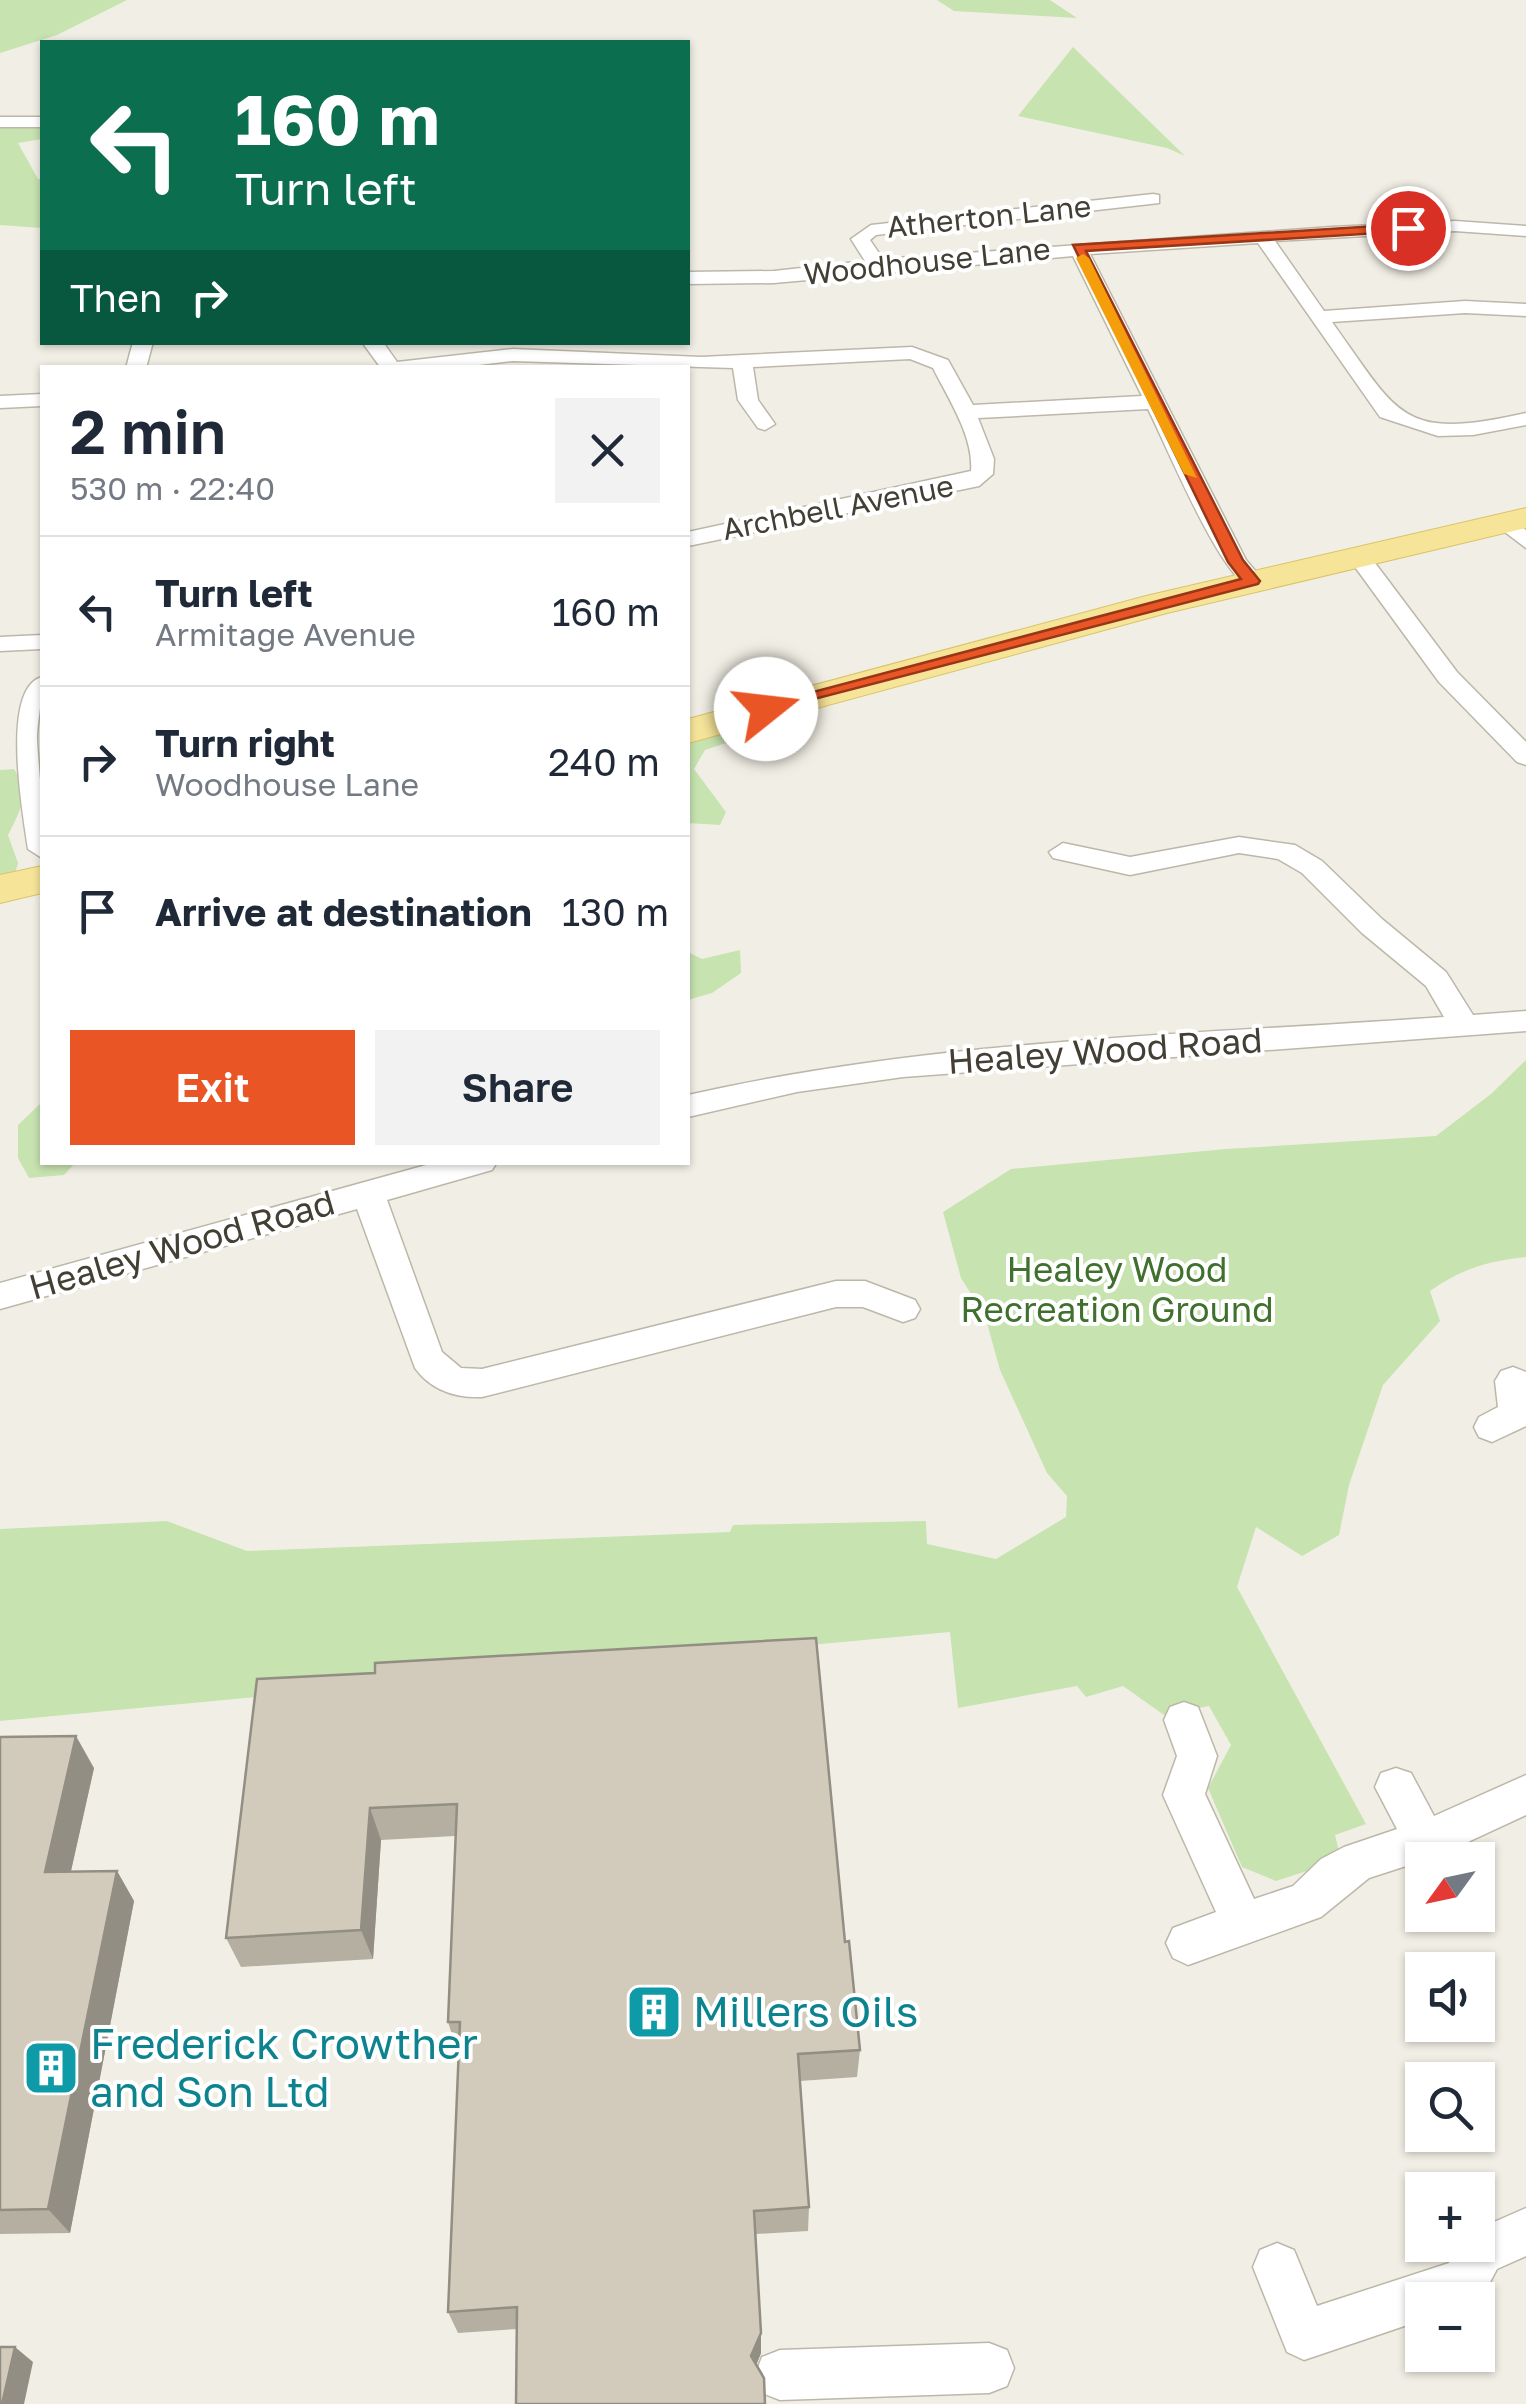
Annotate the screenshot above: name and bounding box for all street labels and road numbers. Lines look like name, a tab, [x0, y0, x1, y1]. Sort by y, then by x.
street label: Atherton Lane	[885, 187, 1093, 245]
street label: Woodhouse Lane	[802, 230, 1052, 292]
street label: Archbell Avenue	[719, 467, 956, 547]
street label: Healey Wood Road	[946, 1018, 1264, 1082]
street label: Healey Wood Road	[24, 1180, 339, 1308]

